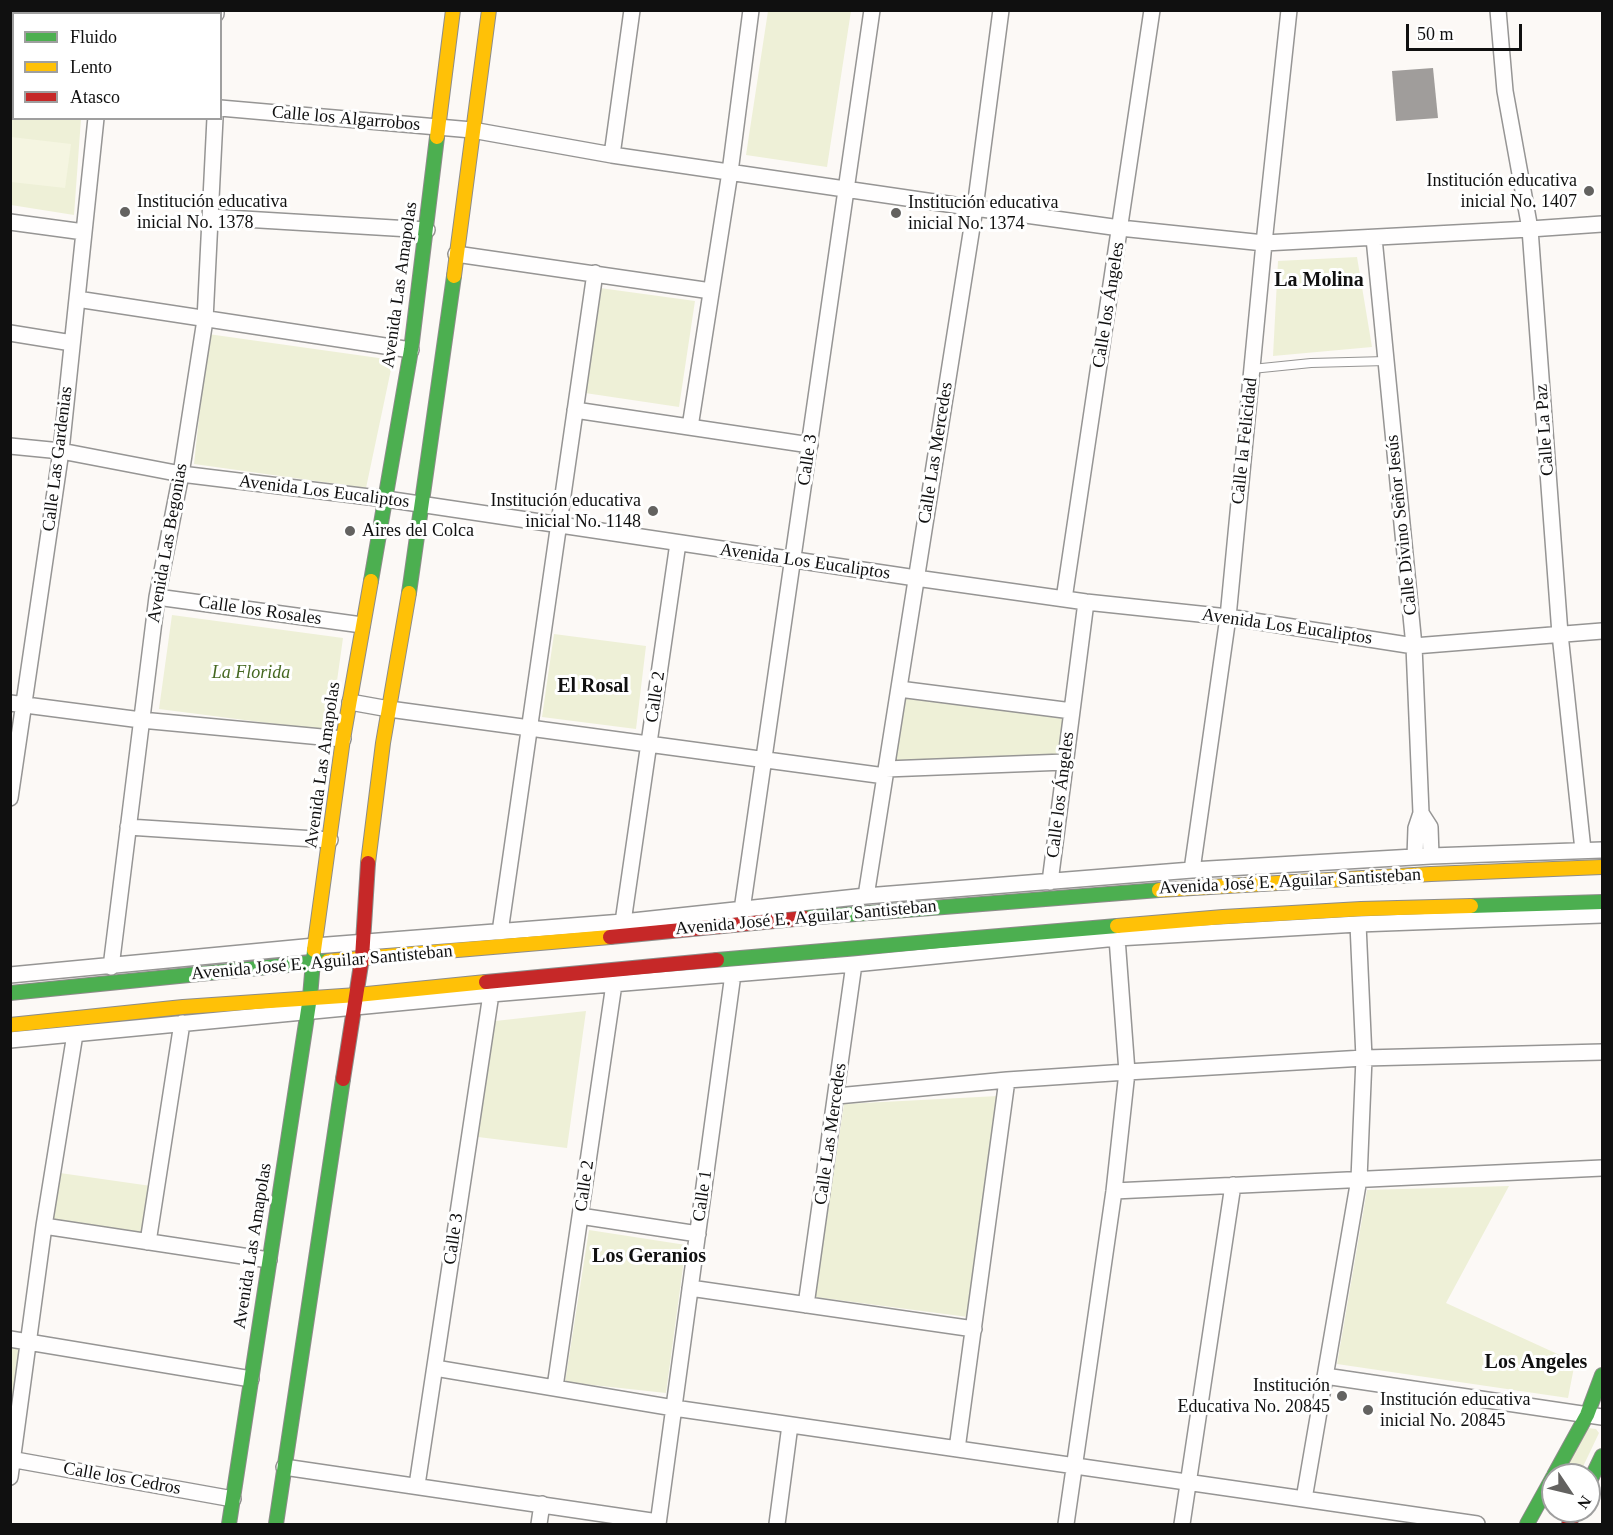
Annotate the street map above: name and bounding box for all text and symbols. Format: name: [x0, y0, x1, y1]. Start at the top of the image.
legend: [12, 12, 222, 120]
scale bar: [1409, 12, 1524, 50]
text: 50 m: [1417, 24, 1454, 44]
text: Fluido: [70, 27, 117, 47]
text: Lento: [70, 57, 112, 77]
text: Atasco: [70, 87, 120, 107]
street label: Calle los Algarrobos: [271, 102, 421, 136]
place label: Institución educativa inicial No. 1407: [1427, 170, 1577, 213]
marker: Institución educativa inicial No. 1407: [1582, 184, 1596, 198]
place label: Institución educativa inicial No. 1378: [137, 191, 287, 234]
place label: Institución educativa inicial No. 1374: [908, 192, 1058, 234]
street label: Avenida Las Amapolas: [378, 201, 422, 369]
marker: Institución educativa inicial No. 1378: [118, 205, 132, 219]
marker: Institución educativa inicial No. 1374: [889, 206, 903, 220]
street label: Calle los Ángeles: [1088, 241, 1130, 369]
district label: La Molina: [1274, 269, 1364, 293]
street label: Calle la Felicidad: [1228, 377, 1262, 505]
street label: Calle Las Mercedes: [914, 381, 958, 525]
street label: Calle La Paz: [1531, 383, 1559, 477]
street label: Calle Las Gardenias: [38, 385, 78, 533]
street label: Calle 3: [794, 433, 822, 487]
street label: Calle Divino Señor Jesús: [1382, 434, 1422, 616]
street label: Avenida Las Begonias: [143, 462, 193, 624]
street label: Avenida Los Eucaliptos: [238, 471, 410, 513]
place label: Institución educativa inicial No. 1148: [491, 490, 641, 532]
marker: Institución educativa inicial No. 1148: [646, 504, 660, 518]
place label: Aires del Colca: [362, 520, 474, 542]
marker: Aires del Colca: [343, 524, 357, 538]
street label: Avenida Los Eucaliptos: [719, 539, 891, 585]
street label: Calle los Rosales: [197, 592, 323, 630]
street label: Avenida Los Eucaliptos: [1201, 604, 1373, 650]
park label: La Florida: [212, 662, 290, 684]
street label: Calle 2: [642, 670, 670, 724]
district label: El Rosal: [557, 675, 629, 699]
street label: Avenida Las Amapolas: [301, 681, 345, 849]
street label: Calle los Ángeles: [1043, 731, 1079, 859]
street label: Avenida José E. Aguilar Santisteban: [1159, 864, 1421, 900]
street label: Avenida José E. Aguilar Santisteban: [675, 896, 937, 940]
street label: Avenida José E. Aguilar Santisteban: [191, 941, 453, 985]
street label: Calle Las Mercedes: [810, 1062, 852, 1206]
street label: Calle 2: [571, 1159, 599, 1213]
street label: Avenida Las Amapolas: [229, 1162, 277, 1330]
street label: Calle 1: [689, 1169, 717, 1223]
street label: Calle 3: [440, 1212, 468, 1266]
district label: Los Geranios: [592, 1245, 706, 1269]
district label: Los Angeles: [1485, 1351, 1587, 1375]
place label: Institución Educativa No. 20845: [1178, 1375, 1330, 1418]
marker: Institución Educativa No. 20845: [1335, 1389, 1349, 1403]
place label: Institución educativa inicial No. 20845: [1380, 1389, 1530, 1432]
marker: Institución educativa inicial No. 20845: [1361, 1403, 1375, 1417]
street label: Calle los Cedros: [62, 1458, 182, 1500]
north arrow: [1541, 1463, 1601, 1523]
text: N: [1574, 1493, 1595, 1512]

